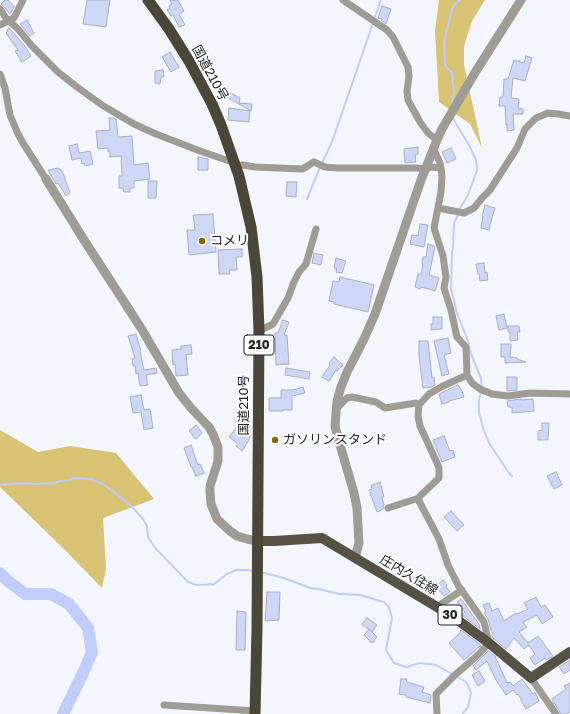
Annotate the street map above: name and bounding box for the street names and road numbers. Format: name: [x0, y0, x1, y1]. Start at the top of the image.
street label: 国道210号: [188, 43, 232, 103]
road number: 210: [244, 335, 274, 355]
street label: 国道210号: [236, 375, 252, 435]
street label: 庄内久住線: [377, 552, 441, 598]
road number: 30: [438, 605, 462, 625]

